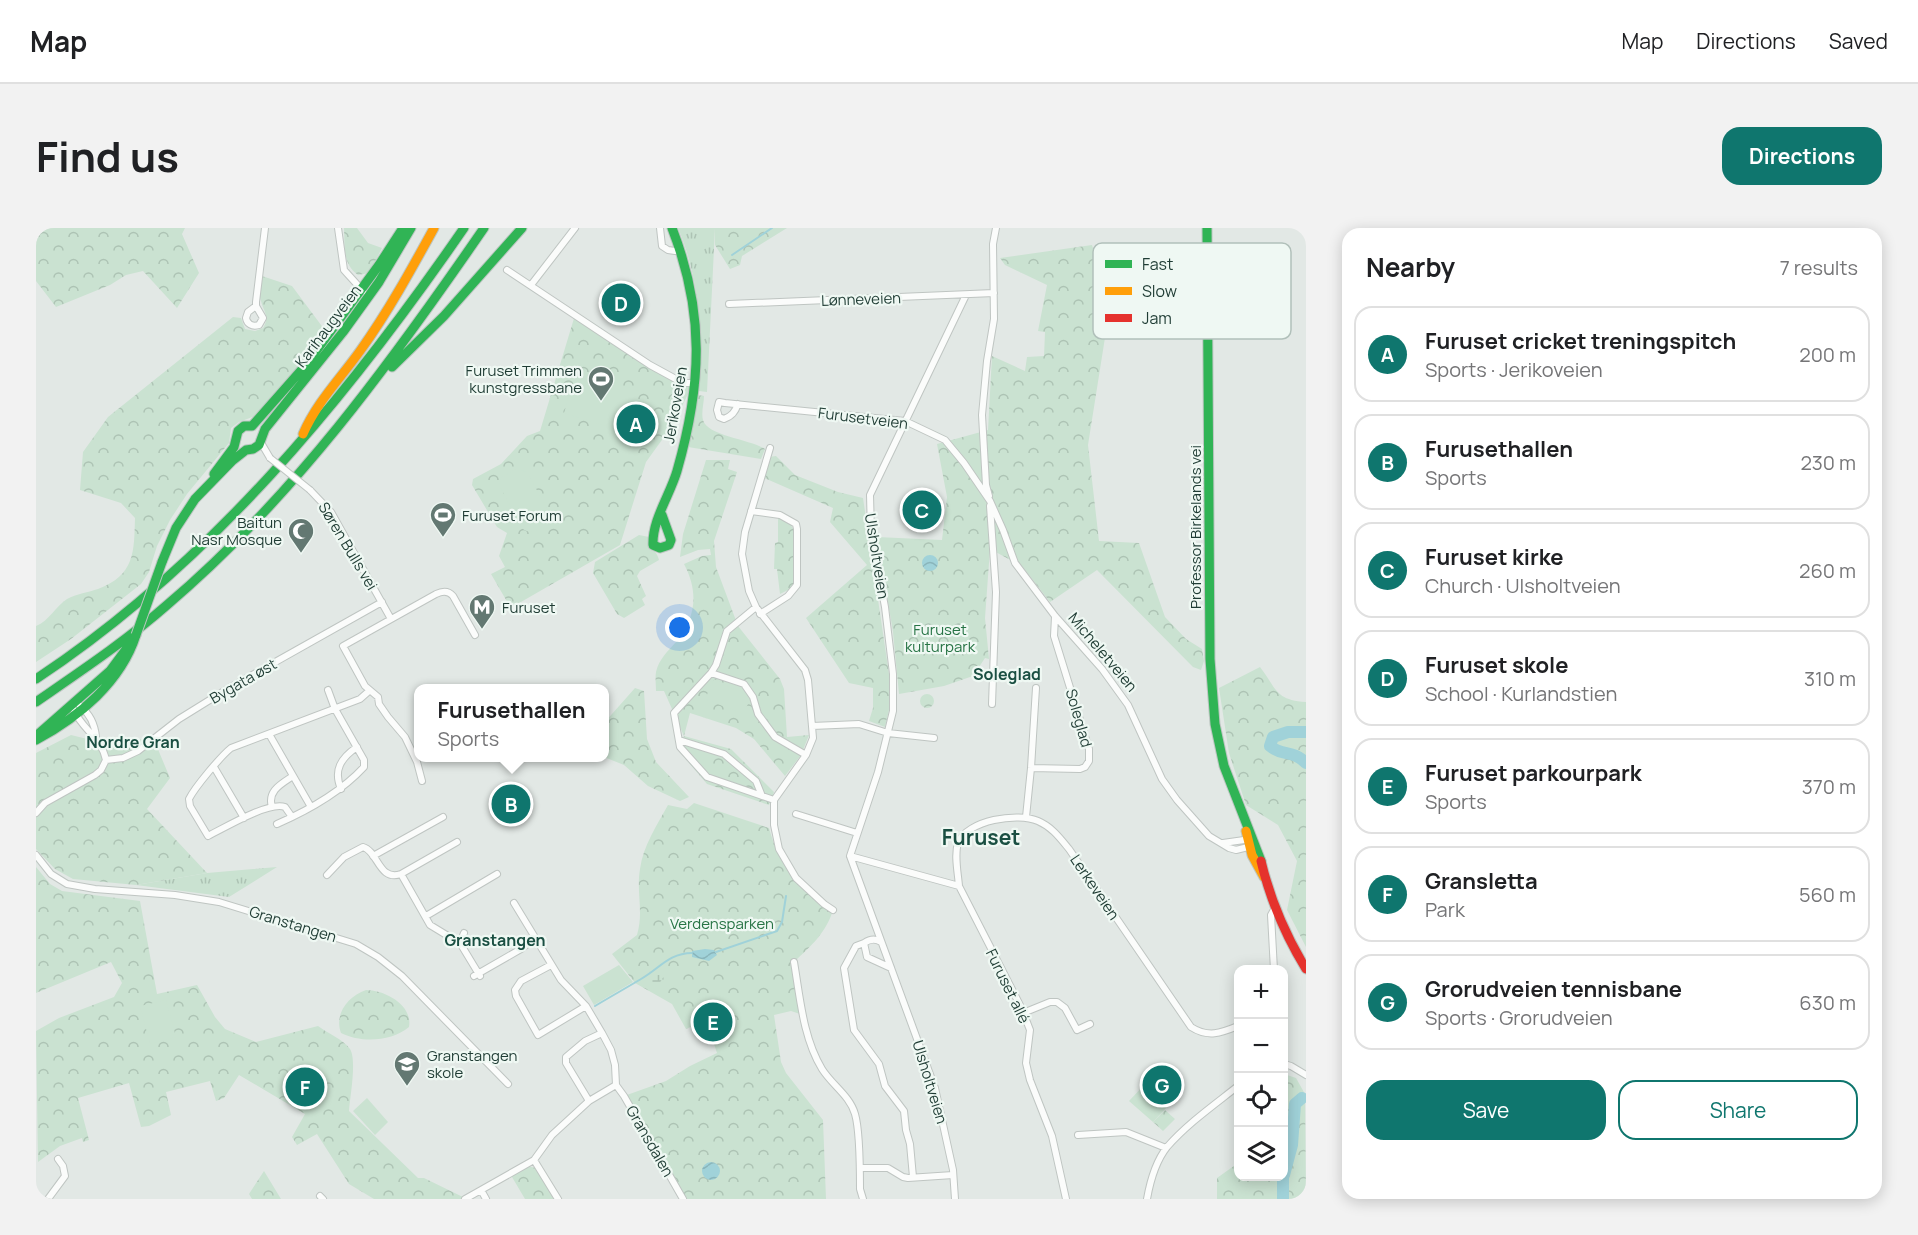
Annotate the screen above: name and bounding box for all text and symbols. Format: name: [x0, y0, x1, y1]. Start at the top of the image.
text: Map: [30, 22, 87, 60]
text: Map: [1622, 27, 1663, 55]
text: Directions: [1696, 27, 1796, 55]
text: Saved: [1829, 27, 1888, 55]
text: Find us: [36, 127, 179, 185]
button: Directions: [1722, 127, 1882, 185]
legend: [1093, 243, 1291, 339]
text: Nearby: [1366, 249, 1455, 285]
text: Fast: [1142, 253, 1173, 275]
text: 7 results: [1780, 254, 1858, 281]
street label: Karihaugveien: [290, 280, 366, 372]
pin: D: [602, 280, 640, 326]
text: Slow: [1142, 280, 1177, 302]
street label: Lønneveien: [821, 287, 901, 311]
text: Jam: [1142, 307, 1172, 329]
text: Furuset cricket treningspitch: [1425, 326, 1736, 356]
text: A: [1381, 341, 1394, 368]
text: 200 m: [1799, 341, 1856, 368]
text: Sports · Jerikoveien: [1425, 356, 1603, 383]
place label: Furuset Trimmen kunstgressbane: [466, 360, 582, 398]
sports icon: Furuset Trimmen kunstgressbane: [586, 364, 616, 402]
street label: Jerikoveien: [658, 365, 692, 445]
pin: A: [616, 402, 656, 446]
street label: Furusetveien: [817, 402, 909, 434]
text: Furusethallen: [1425, 434, 1573, 464]
street label: Professor Birkelands vei: [1185, 445, 1206, 609]
text: B: [1381, 449, 1394, 476]
text: 230 m: [1800, 449, 1856, 476]
text: Sports: [1425, 464, 1487, 491]
pin: C: [902, 488, 942, 532]
street label: Søren Bulls vei: [313, 498, 383, 594]
sports icon: Furuset Forum: [428, 500, 458, 538]
place label: Furuset Forum: [462, 505, 562, 526]
place label: Baitun Nasr Mosque: [191, 512, 282, 550]
street label: Ulsholtveien: [860, 512, 894, 600]
mosque icon: Baitun Nasr Mosque: [286, 516, 316, 554]
text: Furuset kirke: [1425, 542, 1564, 572]
text: C: [1380, 557, 1395, 584]
text: 260 m: [1799, 557, 1856, 584]
text: Church · Ulsholtveien: [1425, 572, 1621, 599]
metro station icon: Furuset: [467, 592, 497, 630]
place label: Furuset: [502, 597, 555, 618]
street label: Micheletveien: [1064, 608, 1142, 696]
your location: [665, 613, 694, 642]
park label: Furuset kulturpark: [905, 619, 976, 657]
text: Furuset skole: [1425, 650, 1568, 680]
street label: Bygata øst: [206, 653, 280, 709]
district label: Soleglad: [973, 663, 1041, 685]
text: D: [1380, 665, 1395, 692]
text: 310 m: [1804, 665, 1856, 692]
text: School · Kurlandstien: [1425, 680, 1617, 707]
popup: [414, 684, 609, 762]
street label: Soleglad: [1061, 686, 1097, 750]
text: Furusethallen: [438, 695, 585, 725]
text: Sports: [438, 725, 499, 752]
district label: Nordre Gran: [86, 731, 180, 753]
text: Furuset parkourpark: [1425, 758, 1642, 788]
text: E: [1382, 773, 1393, 800]
text: 370 m: [1802, 773, 1856, 800]
pin: B: [492, 782, 530, 826]
text: Sports: [1425, 788, 1487, 815]
district label: Furuset: [942, 823, 1020, 851]
street label: Lerkeveien: [1065, 850, 1125, 924]
text: Gransletta: [1425, 866, 1538, 896]
text: F: [1382, 881, 1393, 908]
text: 560 m: [1799, 881, 1856, 908]
text: Park: [1425, 896, 1465, 923]
street label: Granstangen: [247, 901, 339, 947]
park label: Verdensparken: [670, 913, 774, 934]
district label: Granstangen: [444, 929, 546, 951]
street label: Furuset allé: [981, 945, 1035, 1027]
map controls: [1234, 965, 1288, 1181]
button: +: [1234, 965, 1288, 1019]
text: Grorudveien tennisbane: [1425, 974, 1682, 1004]
text: G: [1380, 989, 1395, 1016]
text: 630 m: [1799, 989, 1856, 1016]
pin: E: [694, 1000, 732, 1044]
text: Sports · Grorudveien: [1425, 1004, 1613, 1031]
button: −: [1234, 1019, 1288, 1073]
street label: Ulsholtveien: [907, 1038, 953, 1126]
place label: Granstangen skole: [427, 1045, 517, 1083]
school or university icon: Granstangen skole: [392, 1049, 422, 1087]
pin: G: [1142, 1062, 1182, 1108]
pin: F: [286, 1064, 324, 1110]
button: locate: [1234, 1073, 1288, 1127]
button: Save: [1366, 1080, 1606, 1140]
button: Share: [1618, 1080, 1858, 1140]
street label: Gransdalen: [621, 1102, 679, 1181]
button: layers: [1234, 1127, 1288, 1181]

